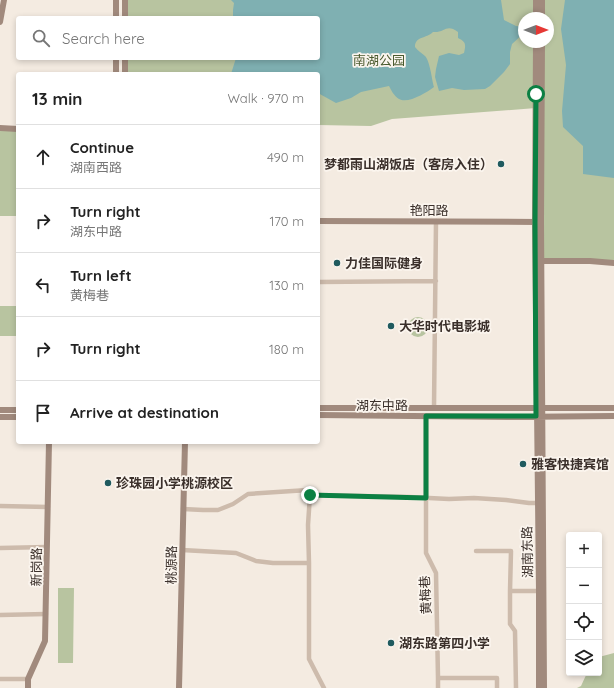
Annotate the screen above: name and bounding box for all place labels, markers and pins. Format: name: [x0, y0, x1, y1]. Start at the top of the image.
place label: 梦都雨山湖饭店（客房入住）: [324, 156, 493, 172]
marker: 梦都雨山湖饭店（客房入住）: [496, 159, 506, 169]
place label: 力佳国际健身: [345, 255, 423, 271]
marker: 力佳国际健身: [332, 258, 342, 268]
place label: 大华时代电影城: [399, 318, 490, 334]
marker: 大华时代电影城: [386, 321, 396, 331]
place label: 雅客快捷宾馆: [531, 456, 609, 472]
marker: 雅客快捷宾馆: [518, 459, 528, 469]
place label: 珍珠园小学桃源校区: [116, 475, 233, 491]
marker: 珍珠园小学桃源校区: [103, 478, 113, 488]
place label: 湖东路第四小学: [399, 635, 490, 651]
marker: 湖东路第四小学: [386, 638, 396, 648]

